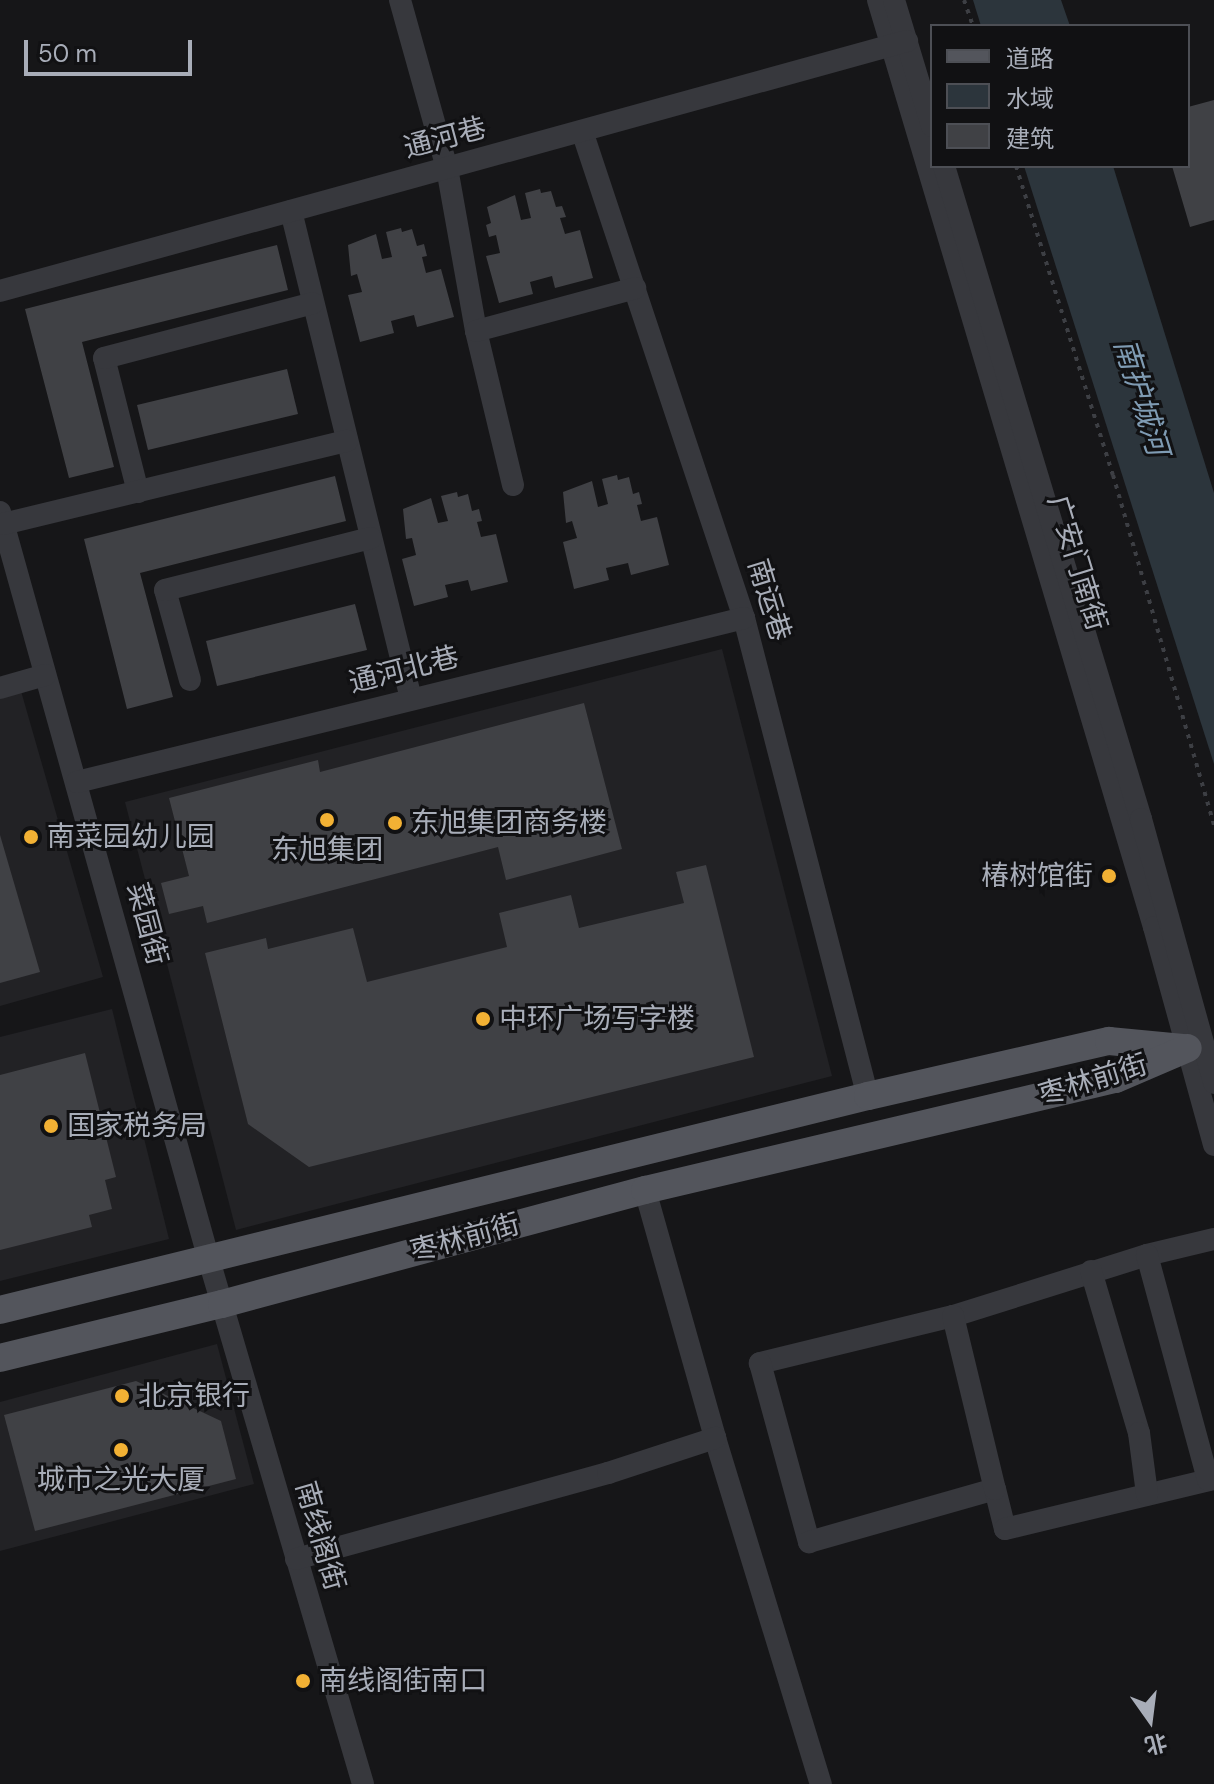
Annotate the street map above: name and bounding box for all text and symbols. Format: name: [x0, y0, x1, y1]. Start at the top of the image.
scale bar: [28, 24, 196, 74]
legend: [930, 24, 1190, 168]
text: 50 m: [38, 38, 97, 69]
text: 道路: [1006, 43, 1054, 74]
text: 水域: [1006, 83, 1054, 114]
street label: 通河巷: [400, 111, 490, 165]
text: 建筑: [1006, 123, 1054, 154]
water label: 南护城河: [1106, 334, 1176, 460]
street label: 广安门南街: [1040, 491, 1114, 635]
street label: 南运巷: [741, 555, 797, 645]
street label: 通河北巷: [346, 640, 462, 700]
place label: 东旭集团商务楼: [411, 806, 607, 840]
marker: 东旭集团: [318, 811, 336, 829]
marker: 东旭集团商务楼: [386, 814, 404, 832]
place label: 南菜园幼儿园: [47, 820, 215, 854]
marker: 南菜园幼儿园: [22, 828, 40, 846]
place label: 东旭集团: [271, 833, 383, 867]
place label: 椿树馆街: [981, 859, 1093, 893]
marker: 椿树馆街: [1100, 867, 1118, 885]
street label: 菜园街: [120, 879, 174, 969]
place label: 中环广场写字楼: [499, 1002, 695, 1036]
marker: 中环广场写字楼: [474, 1010, 492, 1028]
street label: 枣林前街: [1035, 1048, 1151, 1112]
place label: 国家税务局: [67, 1109, 207, 1143]
marker: 国家税务局: [42, 1117, 60, 1135]
street label: 枣林前街: [407, 1207, 523, 1269]
place label: 北京银行: [138, 1379, 250, 1413]
marker: 北京银行: [113, 1387, 131, 1405]
marker: 城市之光大厦: [112, 1441, 130, 1459]
place label: 城市之光大厦: [37, 1463, 205, 1497]
street label: 南线阁街: [288, 1478, 352, 1594]
place label: 南线阁街南口: [319, 1664, 487, 1698]
marker: 南线阁街南口: [294, 1672, 312, 1690]
north arrow: [1110, 1680, 1190, 1760]
text: 北: [1142, 1727, 1170, 1761]

